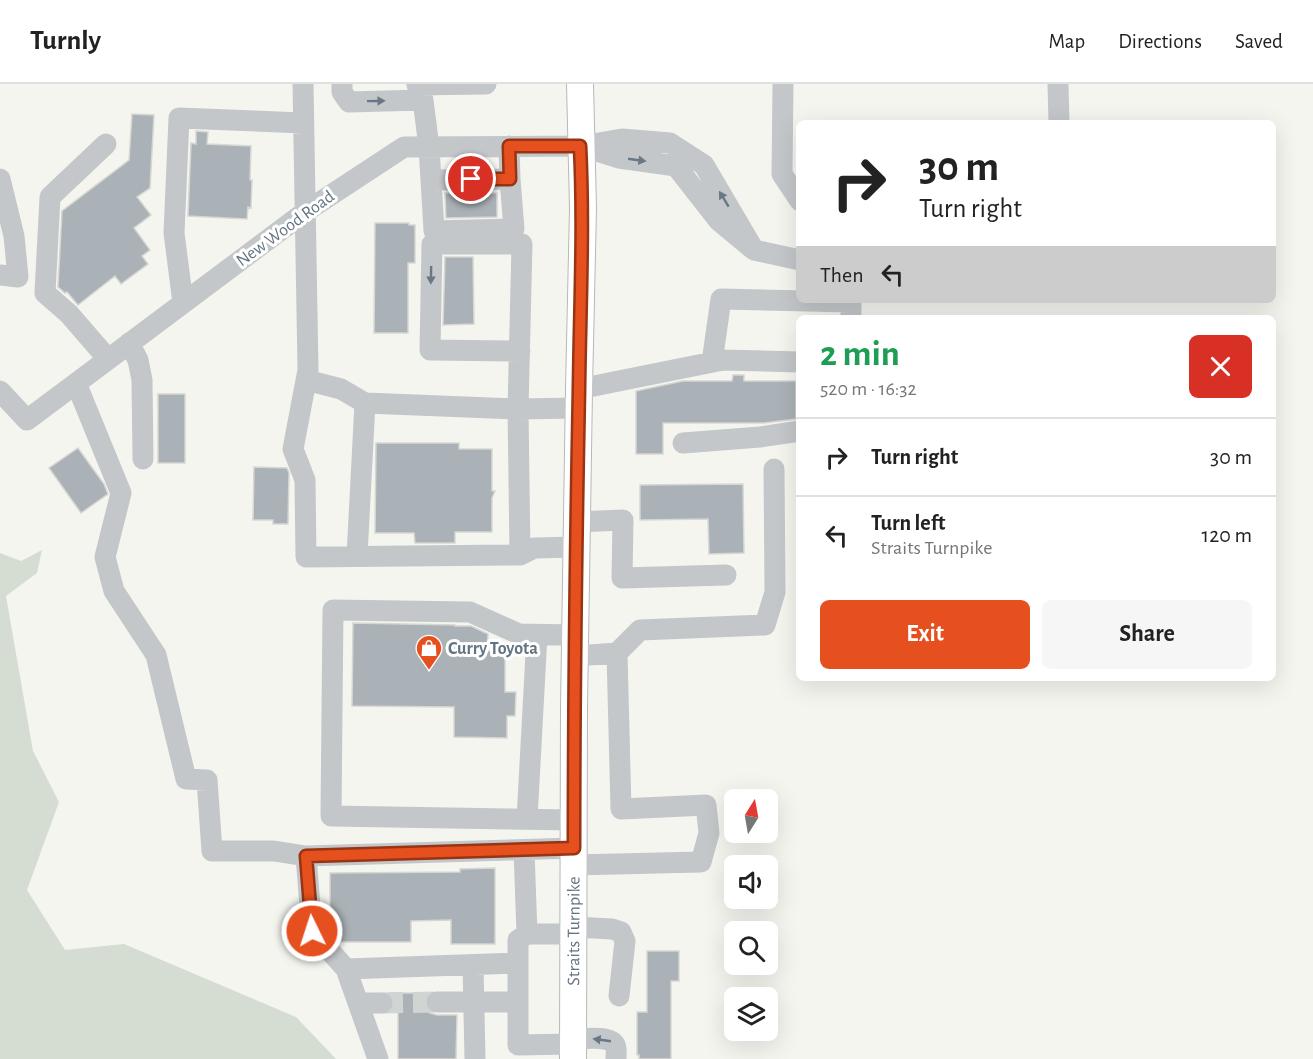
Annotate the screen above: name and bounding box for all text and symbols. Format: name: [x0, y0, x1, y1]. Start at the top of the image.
text: Turnly: [30, 27, 101, 55]
text: Map: [1049, 31, 1085, 52]
text: Directions: [1118, 31, 1202, 52]
text: Saved: [1235, 31, 1283, 52]
one-way arrow: [366, 97, 385, 106]
icon: right: [820, 144, 898, 222]
text: 30 m: [919, 146, 999, 188]
pin: [445, 153, 496, 204]
one-way arrow: [628, 156, 647, 165]
icon: arrive: [454, 162, 487, 195]
street label: New Wood Road: [233, 187, 338, 270]
one-way arrow: [718, 191, 729, 207]
text: Turn right: [919, 195, 1022, 222]
icon: left: [876, 258, 909, 291]
text: Then: [820, 264, 864, 286]
one-way arrow: [427, 265, 436, 284]
button: close: [1189, 335, 1252, 398]
text: 2 min: [820, 336, 900, 372]
text: 520 m · 16:32: [820, 379, 917, 399]
icon: right: [820, 441, 853, 474]
text: Turn right: [871, 446, 958, 468]
text: 30 m: [1210, 446, 1252, 468]
text: Turn left: [871, 512, 945, 534]
icon: left: [820, 519, 853, 552]
text: 120 m: [1202, 524, 1252, 546]
text: Straits Turnpike: [871, 538, 992, 558]
button: Exit: [820, 600, 1030, 669]
button: Share: [1042, 600, 1252, 669]
shop icon: Curry Toyota: [414, 633, 444, 671]
place label: Curry Toyota: [448, 640, 538, 658]
north arrow: [724, 789, 778, 843]
map controls: [724, 789, 778, 1041]
button: sound: [724, 855, 778, 909]
street label: Straits Turnpike: [565, 876, 584, 986]
position arrow: [280, 899, 344, 963]
button: search: [724, 921, 778, 975]
button: layers: [724, 987, 778, 1041]
one-way arrow: [593, 1035, 612, 1044]

